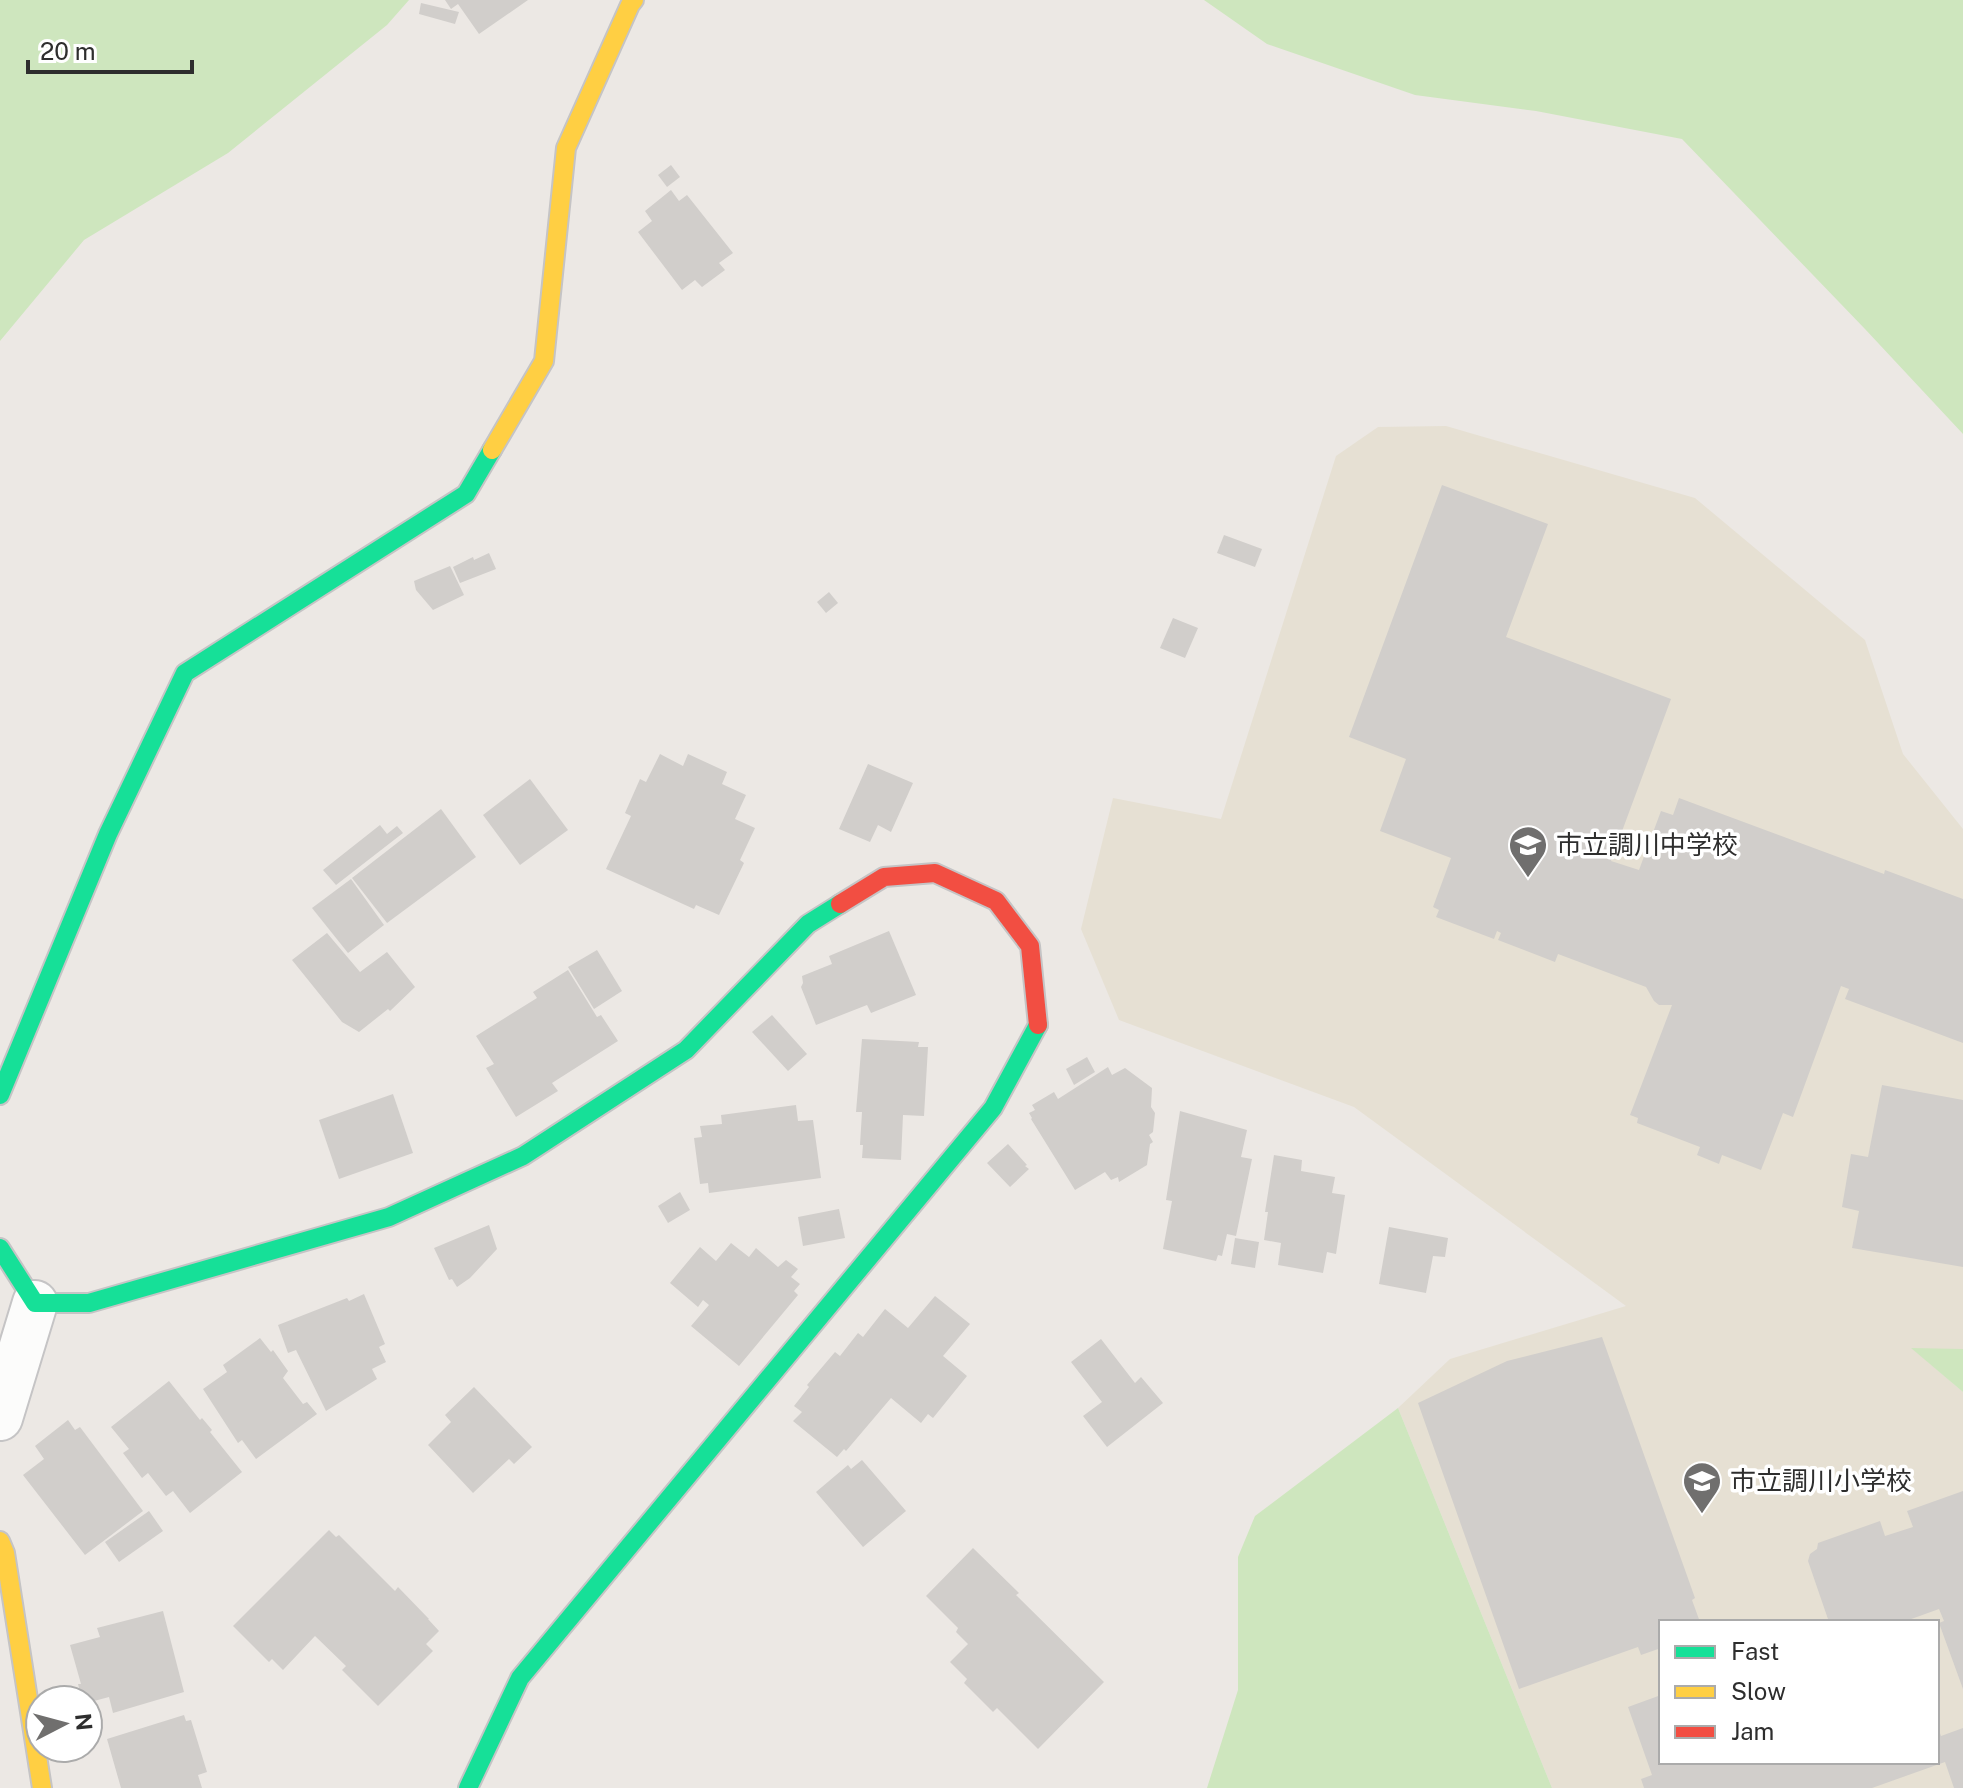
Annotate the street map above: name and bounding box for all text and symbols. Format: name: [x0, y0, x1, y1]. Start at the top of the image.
scale bar: [28, 24, 192, 74]
text: 20 m: [40, 37, 96, 65]
school or university icon: 市立調川中学校: [1507, 824, 1549, 879]
place label: 市立調川中学校: [1556, 829, 1738, 860]
school or university icon: 市立調川小学校: [1681, 1460, 1723, 1515]
place label: 市立調川小学校: [1730, 1465, 1912, 1496]
legend: [1659, 1620, 1939, 1764]
text: Fast: [1731, 1637, 1779, 1665]
text: Slow: [1731, 1677, 1786, 1705]
north arrow: [24, 1684, 104, 1764]
text: N: [70, 1712, 98, 1732]
text: Jam: [1731, 1717, 1774, 1745]

